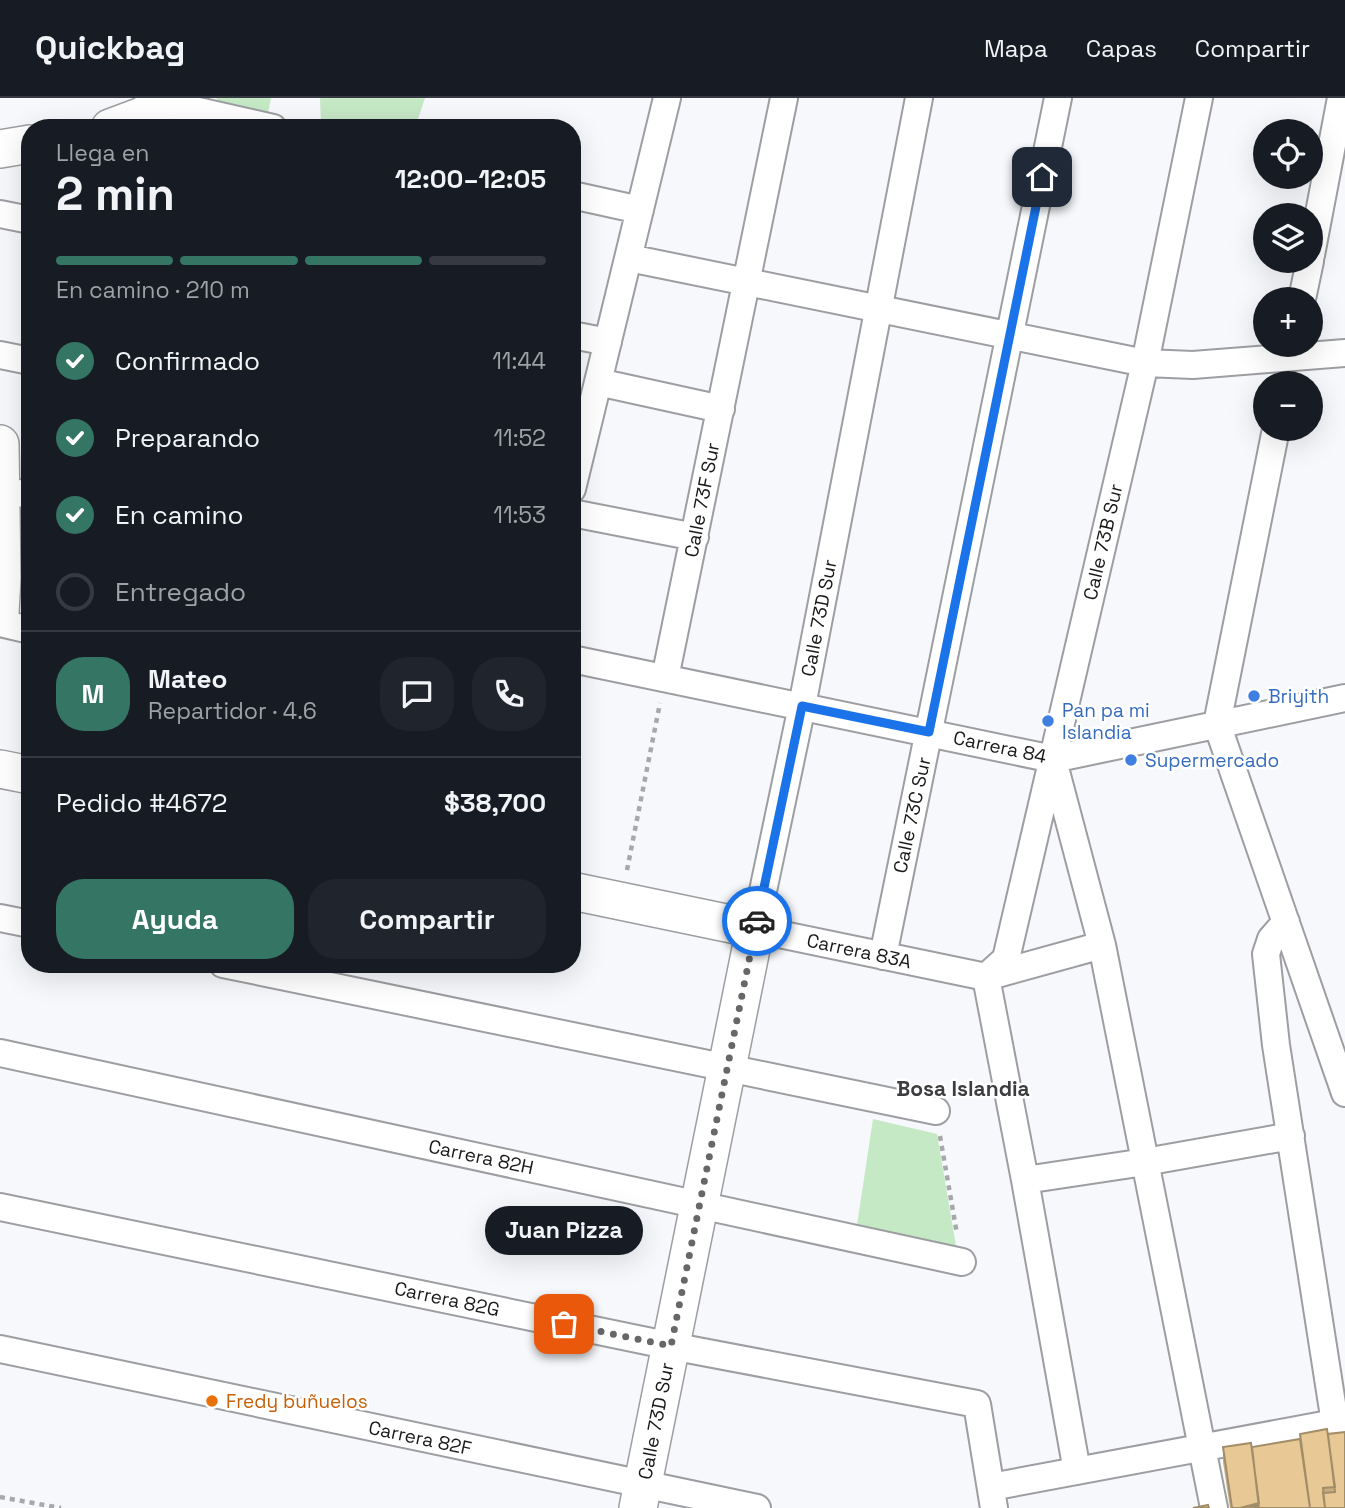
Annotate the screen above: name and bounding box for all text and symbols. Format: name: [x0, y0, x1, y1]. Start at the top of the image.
text: Quickbag: [35, 27, 185, 69]
text: Mapa: [984, 33, 1048, 64]
text: Capas: [1086, 33, 1157, 64]
text: Compartir: [1195, 33, 1310, 64]
map controls: [1253, 119, 1323, 441]
button: locate: [1253, 119, 1323, 189]
text: Llega en: [56, 138, 149, 168]
pin: [1012, 147, 1072, 207]
icon: home: [1023, 158, 1061, 196]
text: 12:00–12:05: [395, 162, 546, 196]
text: 2 min: [56, 165, 175, 223]
button: layers: [1253, 203, 1323, 273]
text: En camino · 210 m: [56, 275, 250, 305]
button: +: [1253, 287, 1323, 357]
icon: check: [56, 342, 94, 380]
text: Confirmado: [115, 344, 260, 378]
text: 11:44: [492, 346, 546, 376]
button: −: [1253, 371, 1323, 441]
icon: check: [56, 419, 94, 457]
text: Preparando: [115, 421, 260, 455]
text: 11:52: [493, 423, 546, 453]
street label: Calle 73F Sur: [679, 441, 725, 559]
street label: Calle 73B Sur: [1077, 481, 1129, 603]
icon: check: [56, 496, 94, 534]
text: En camino: [115, 498, 244, 532]
text: 11:53: [493, 500, 546, 530]
street label: Calle 73D Sur: [795, 557, 843, 679]
text: Entregado: [115, 575, 246, 609]
button: chat: [380, 657, 454, 731]
button: phone: [472, 657, 546, 731]
text: Mateo: [148, 662, 227, 696]
text: M: [82, 677, 104, 711]
place label: Briyith: [1268, 684, 1329, 709]
marker: Briyith: [1246, 688, 1262, 704]
text: Repartidor · 4.6: [148, 696, 317, 726]
place label: Pan pa mi Islandia: [1062, 698, 1150, 745]
marker: Pan pa mi Islandia: [1040, 713, 1056, 729]
street label: Carrera 84: [951, 725, 1049, 769]
place label: Supermercado: [1145, 748, 1279, 773]
marker: Supermercado: [1123, 752, 1139, 768]
street label: Calle 73C Sur: [887, 755, 937, 875]
text: Pedido #4672: [56, 786, 227, 820]
text: $38,700: [444, 786, 546, 820]
button: Ayuda: [56, 879, 294, 959]
button: Compartir: [308, 879, 546, 959]
courier: [722, 886, 792, 956]
icon: car: [738, 902, 776, 940]
street label: Carrera 83A: [804, 928, 914, 974]
district label: Bosa Islandia: [896, 1075, 1030, 1102]
street label: Carrera 82H: [426, 1134, 536, 1180]
callout: Juan Pizza: [485, 1205, 643, 1254]
text: Juan Pizza: [505, 1215, 623, 1245]
street label: Carrera 82G: [392, 1276, 502, 1322]
pin: [534, 1294, 594, 1354]
icon: bag: [545, 1305, 583, 1343]
street label: Calle 73D Sur: [632, 1360, 680, 1482]
place label: Fredy buñuelos: [226, 1389, 368, 1414]
marker: Fredy buñuelos: [204, 1393, 220, 1409]
street label: Carrera 82F: [366, 1415, 474, 1461]

